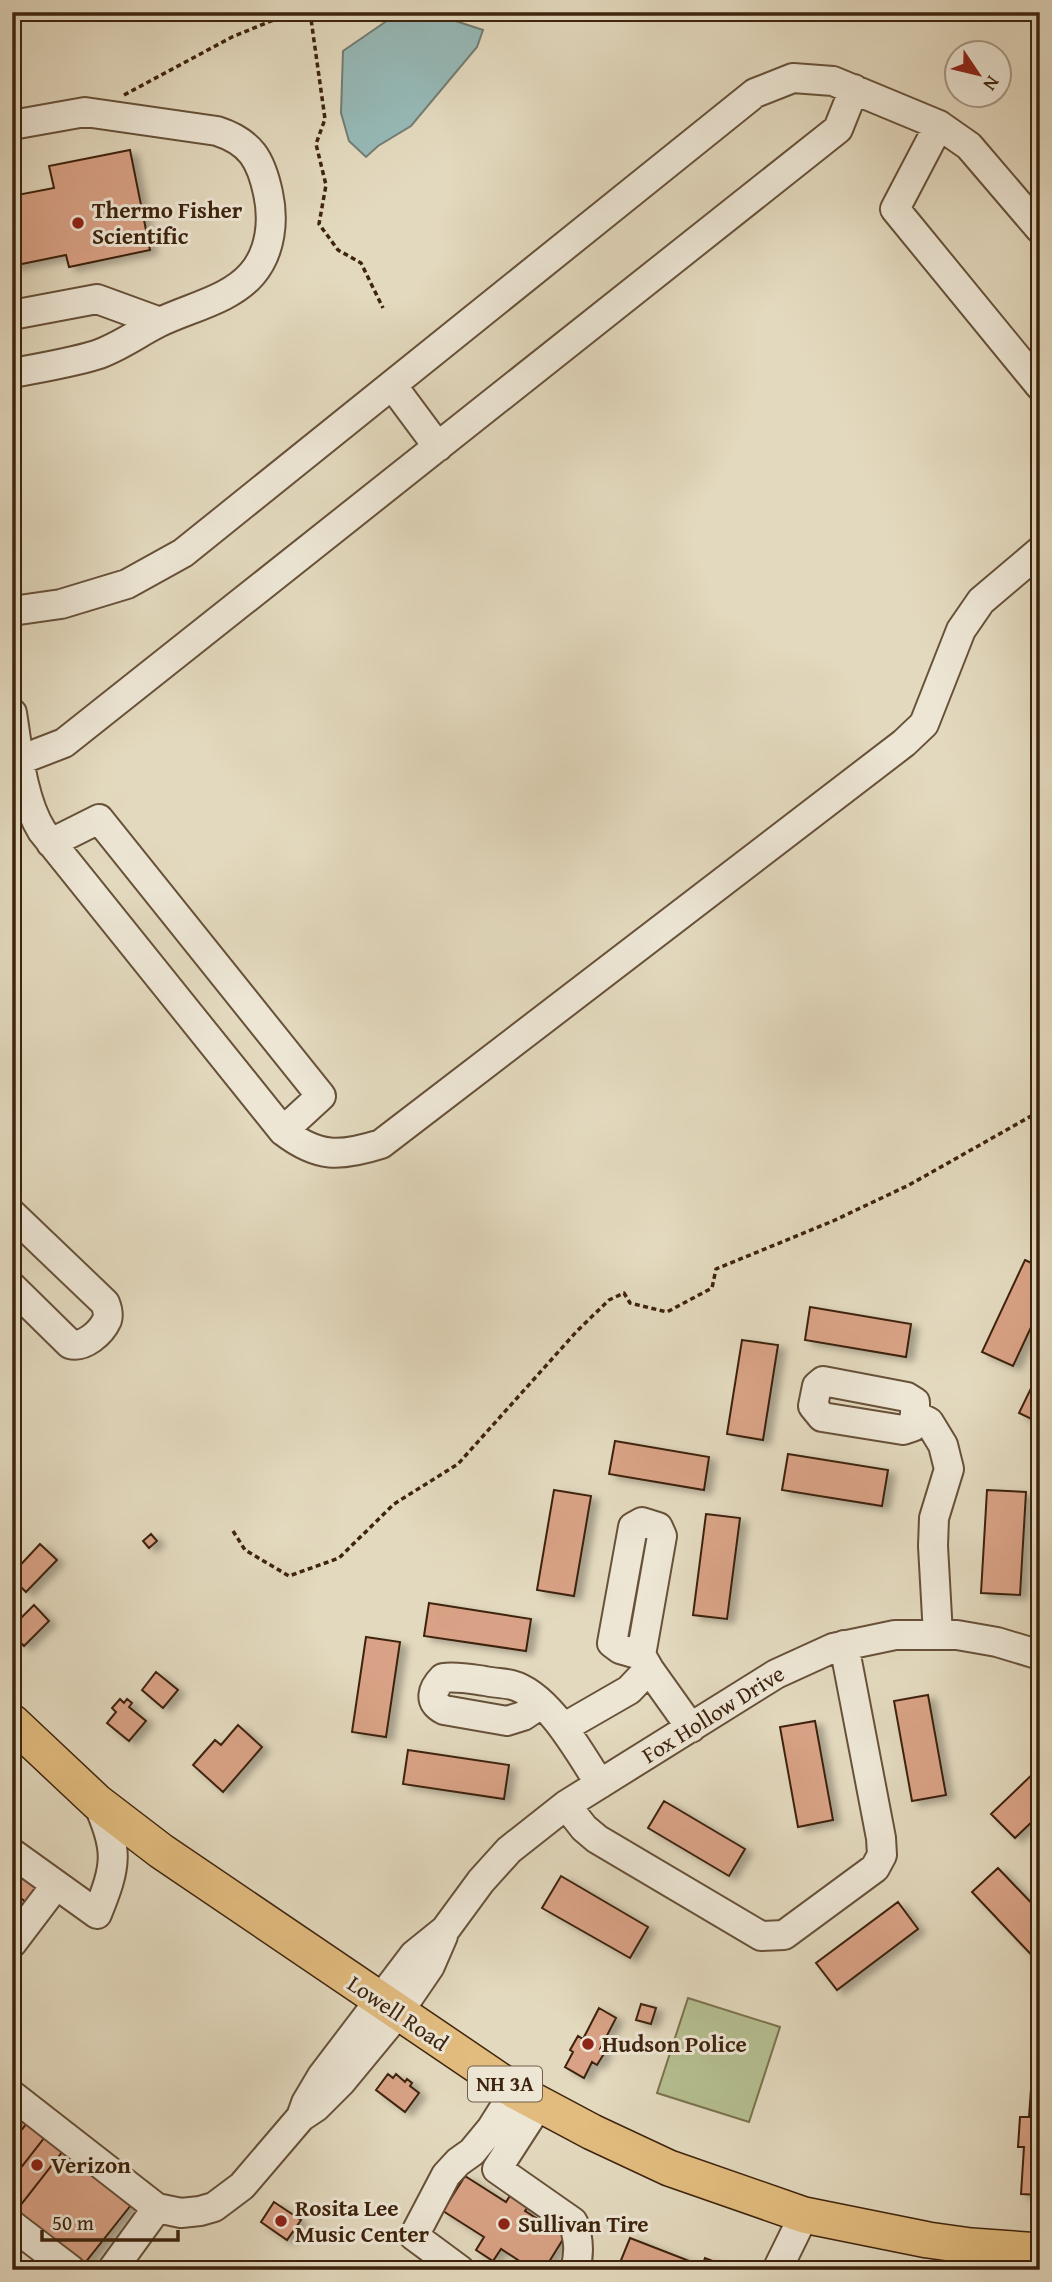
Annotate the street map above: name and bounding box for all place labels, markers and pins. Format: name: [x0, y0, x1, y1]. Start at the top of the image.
place label: Thermo Fisher Scientific: [92, 193, 243, 252]
marker: Thermo Fisher Scientific: [70, 215, 86, 231]
place label: Hudson Police: [602, 2027, 747, 2060]
marker: Hudson Police: [580, 2036, 596, 2052]
place label: Verizon: [51, 2148, 131, 2181]
marker: Verizon: [29, 2157, 45, 2173]
place label: Rosita Lee Music Center: [295, 2191, 430, 2250]
place label: Sullivan Tire: [518, 2207, 649, 2240]
marker: Rosita Lee Music Center: [273, 2213, 289, 2229]
marker: Sullivan Tire: [496, 2216, 512, 2232]

